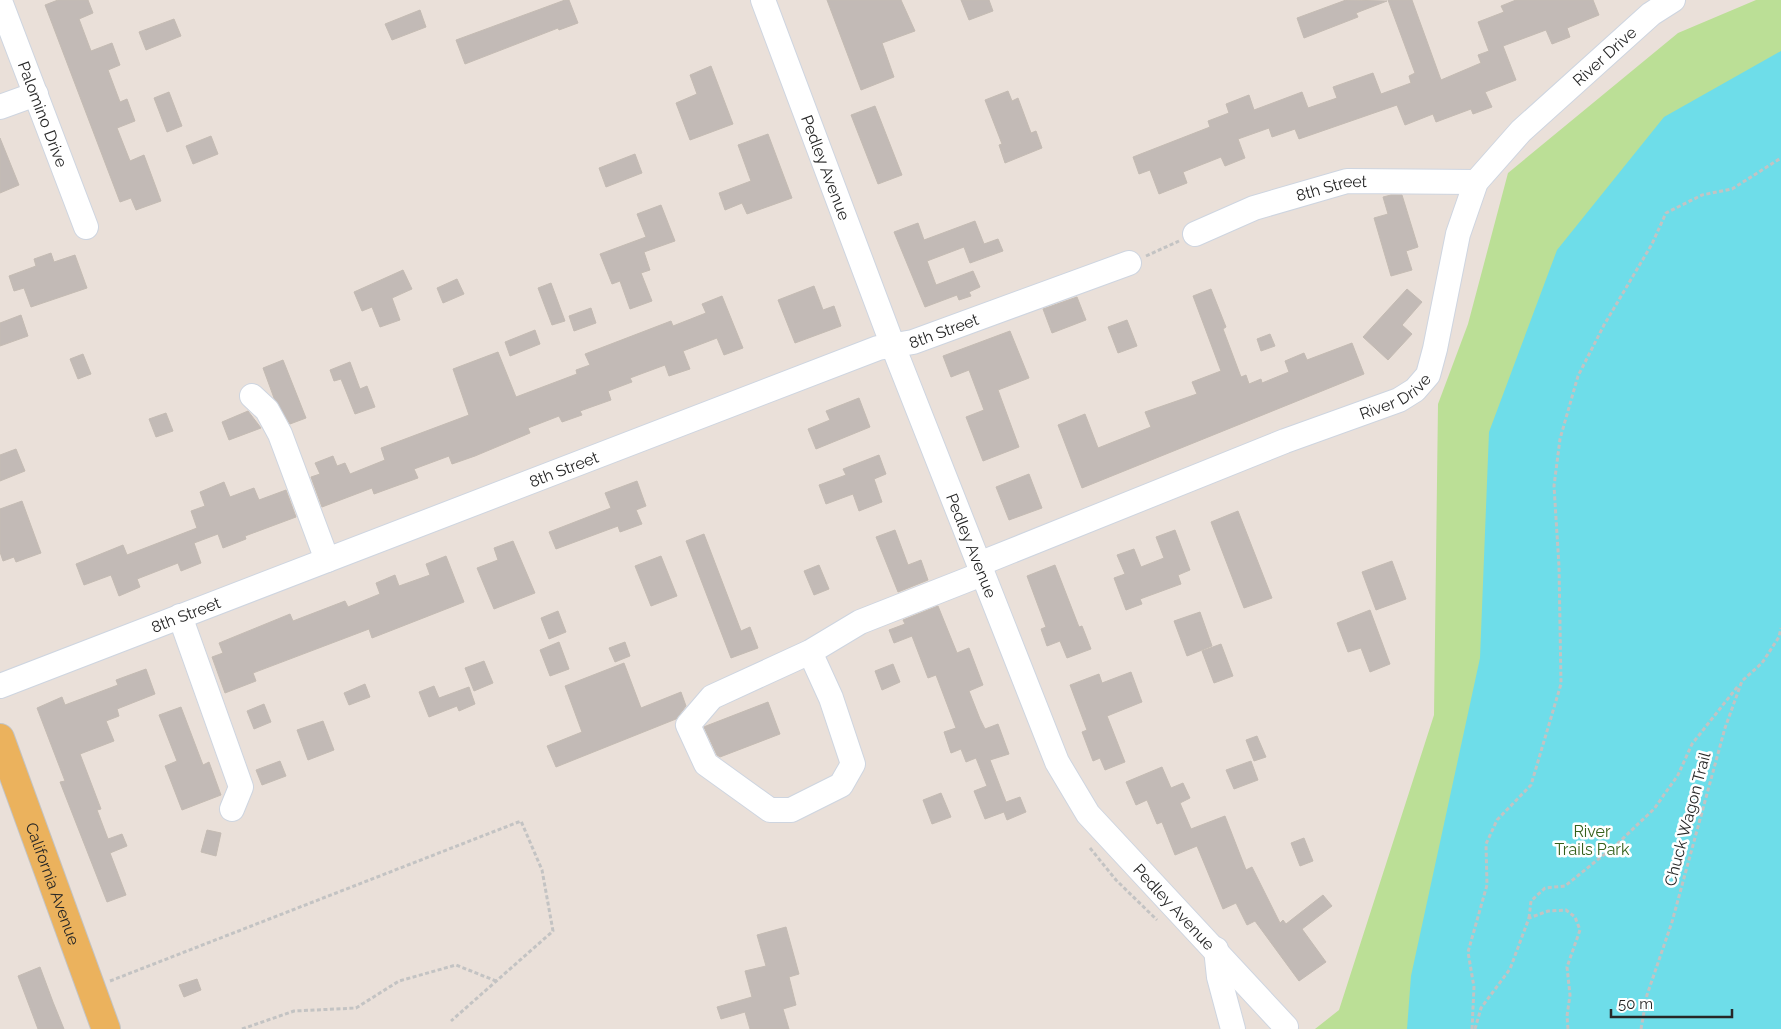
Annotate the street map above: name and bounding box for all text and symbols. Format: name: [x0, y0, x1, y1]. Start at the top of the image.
street label: River Drive: [1569, 23, 1640, 90]
street label: Palomino Drive: [14, 59, 71, 170]
street label: Pedley Avenue: [797, 113, 854, 223]
street label: 8th Street: [1294, 172, 1368, 205]
street label: 8th Street: [906, 310, 982, 353]
street label: River Drive: [1357, 370, 1435, 423]
street label: 8th Street: [527, 447, 602, 491]
street label: Pedley Avenue: [942, 491, 1000, 601]
street label: 8th Street: [149, 593, 224, 637]
street label: Chuck Wagon Trail: [1660, 749, 1715, 888]
street label: California Avenue: [22, 820, 84, 948]
park label: River Trails Park: [1555, 822, 1630, 859]
street label: Pedley Avenue: [1129, 860, 1219, 954]
scale bar: [1611, 986, 1732, 1018]
text: 50 m: [1618, 995, 1653, 1013]

